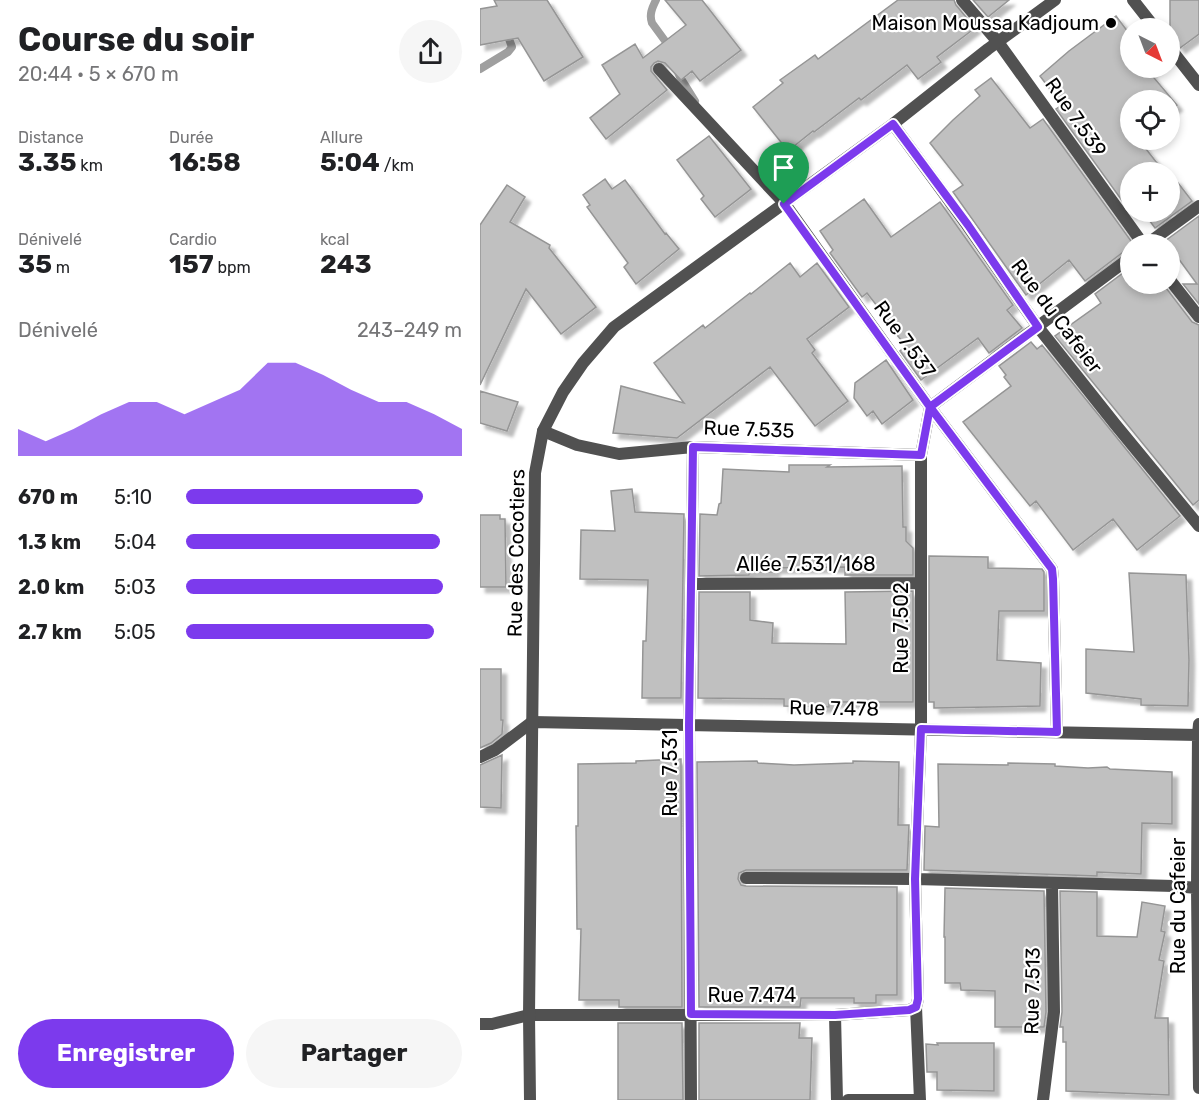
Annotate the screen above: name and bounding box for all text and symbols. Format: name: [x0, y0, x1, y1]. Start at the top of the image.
place label: Maison Moussa Kadjoum: [872, 11, 1099, 35]
marker: Maison Moussa Kadjoum: [1104, 16, 1118, 30]
north arrow: [1120, 18, 1180, 78]
map controls: [1120, 18, 1180, 294]
text: Course du soir: [18, 20, 254, 59]
button: share: [399, 20, 462, 83]
text: 20:44 · 5 × 670 m: [18, 62, 179, 86]
street label: Rue 7.539: [1040, 73, 1112, 161]
button: locate: [1120, 90, 1180, 150]
text: Distance: [18, 128, 84, 147]
text: Durée: [169, 128, 214, 147]
text: Allure: [320, 128, 363, 147]
pin: [758, 142, 809, 204]
text: 3.35: [18, 147, 76, 178]
text: 16:58: [169, 147, 241, 178]
text: 5:04: [320, 147, 380, 178]
icon: arrive: [767, 151, 800, 184]
text: km: [76, 156, 103, 175]
text: /km: [380, 156, 414, 175]
button: +: [1120, 162, 1180, 222]
text: Dénivelé: [18, 230, 82, 249]
text: Cardio: [169, 230, 217, 249]
text: kcal: [320, 230, 349, 249]
button: −: [1120, 234, 1180, 294]
text: 35: [18, 249, 52, 280]
text: 157: [169, 249, 214, 280]
text: 243: [320, 249, 372, 280]
street label: Rue du Cafeier: [1006, 254, 1108, 378]
text: m: [52, 258, 70, 277]
text: bpm: [214, 258, 251, 277]
street label: Rue 7.537: [869, 296, 941, 382]
text: Dénivelé: [18, 318, 98, 342]
text: 243–249 m: [357, 318, 462, 342]
street label: Rue 7.535: [703, 415, 795, 443]
street label: Rue des Cocotiers: [503, 469, 529, 637]
text: 670 m: [18, 485, 78, 509]
text: 5:10: [114, 485, 152, 509]
text: 1.3 km: [18, 530, 81, 554]
text: 5:04: [114, 530, 156, 554]
street label: Allée 7.531/168: [736, 552, 876, 576]
text: 2.0 km: [18, 575, 84, 599]
text: 5:03: [114, 575, 156, 599]
street label: Rue 7.502: [889, 582, 913, 674]
text: 2.7 km: [18, 620, 82, 644]
text: 5:05: [114, 620, 156, 644]
street label: Rue 7.478: [789, 695, 879, 721]
street label: Rue 7.531: [658, 729, 682, 817]
street label: Rue du Cafeier: [1166, 837, 1190, 974]
street label: Rue 7.513: [1019, 947, 1045, 1035]
street label: Rue 7.474: [708, 983, 797, 1007]
button: Enregistrer: [18, 1019, 234, 1088]
button: Partager: [246, 1019, 462, 1088]

